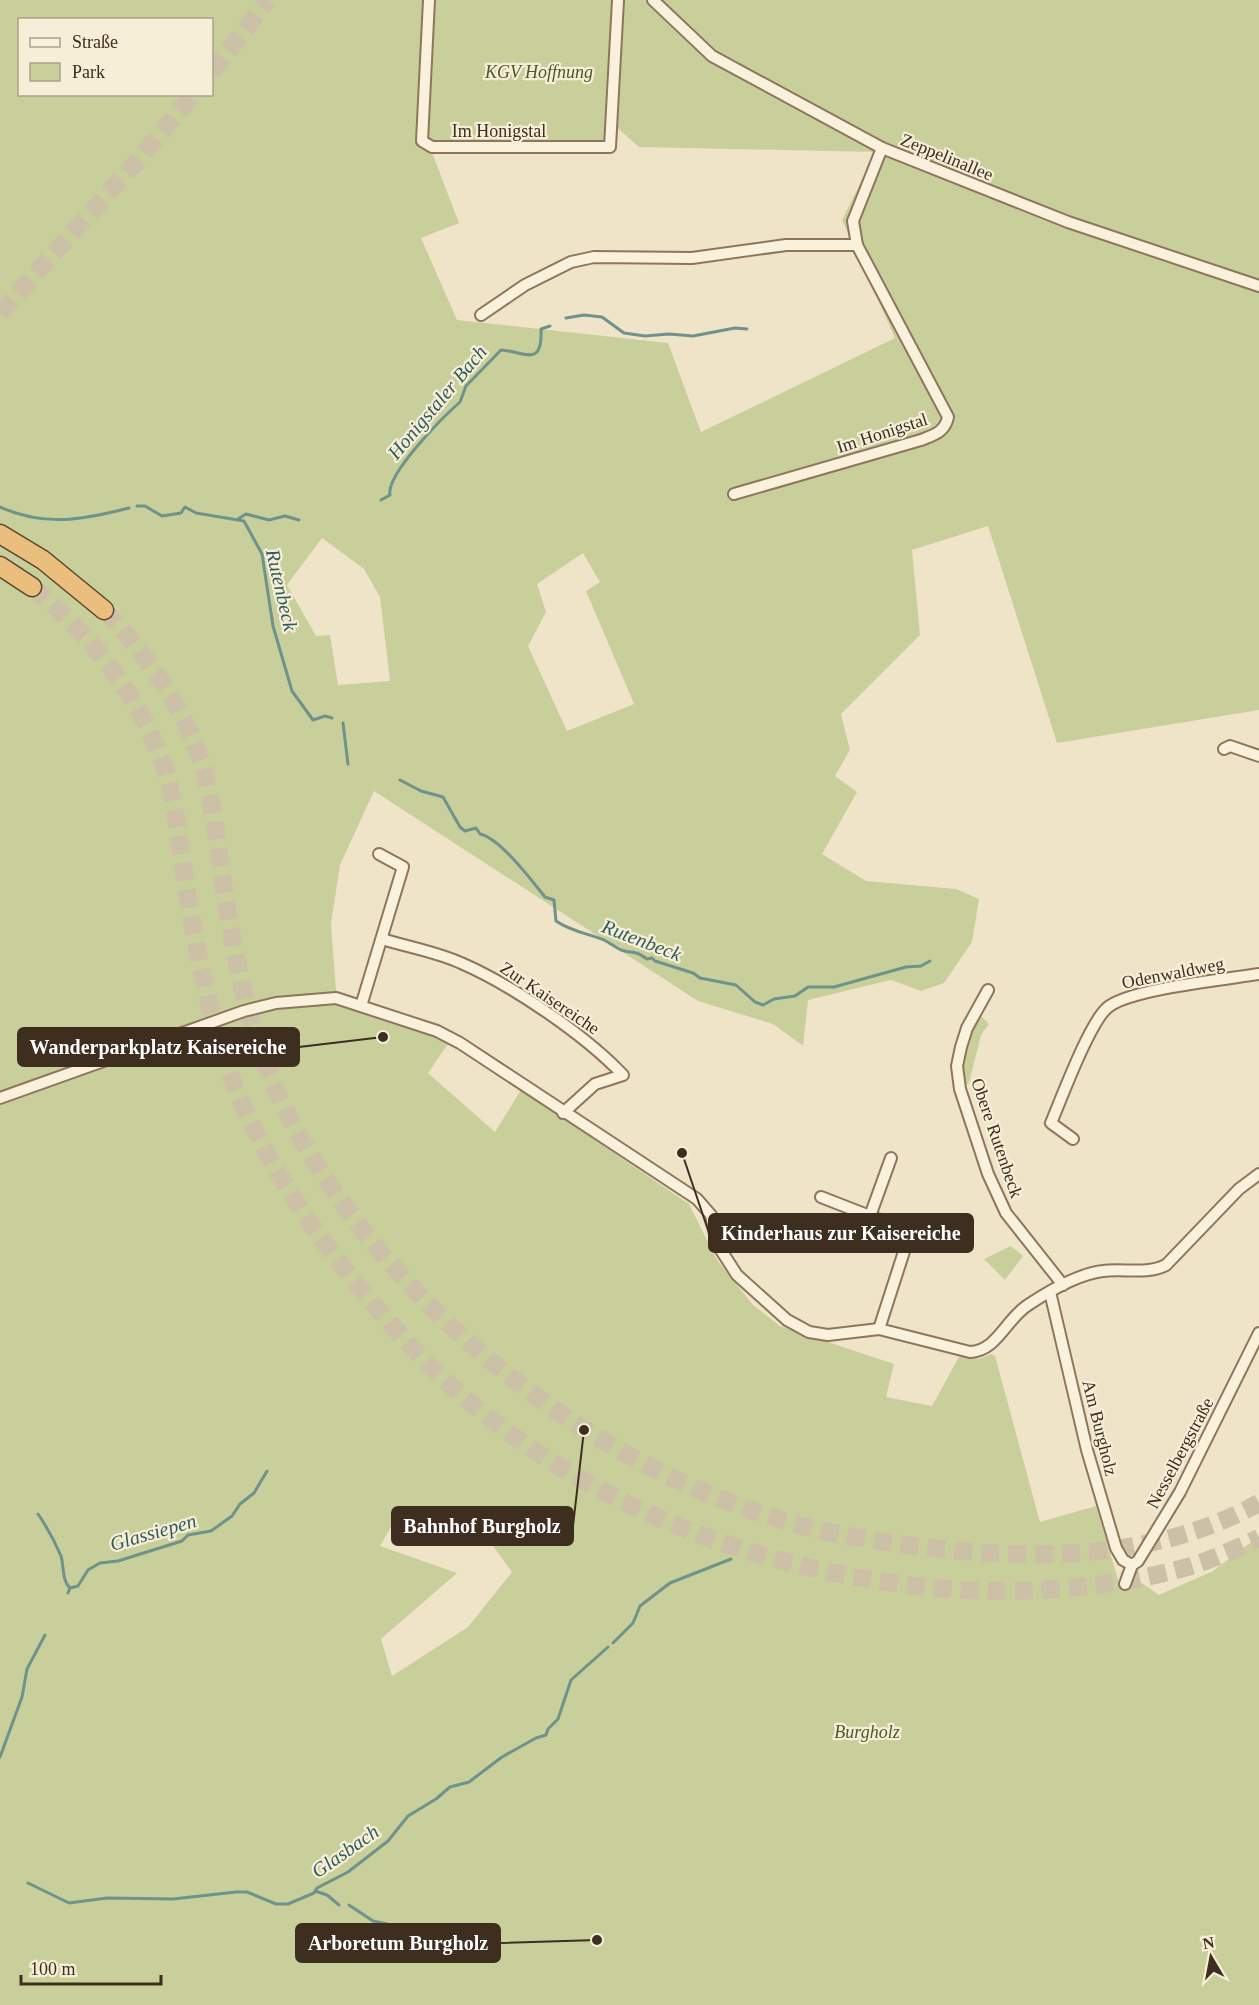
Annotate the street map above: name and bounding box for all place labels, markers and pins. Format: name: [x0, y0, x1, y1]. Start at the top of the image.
callout: Wanderparkplatz Kaisereiche: [18, 1028, 299, 1066]
callout: Kinderhaus zur Kaisereiche: [709, 1214, 973, 1252]
callout: Bahnhof Burgholz: [392, 1507, 573, 1545]
callout: Arboretum Burgholz: [296, 1924, 500, 1962]

